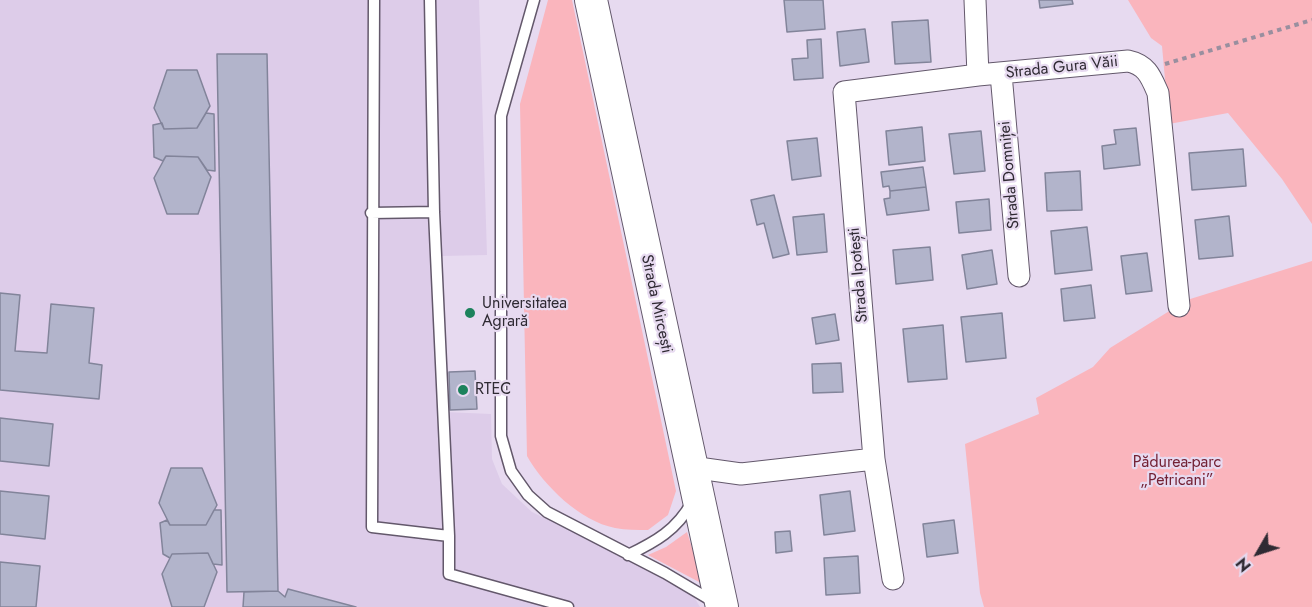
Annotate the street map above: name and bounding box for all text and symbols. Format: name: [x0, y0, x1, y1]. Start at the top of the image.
street label: Strada Gura Văii: [1005, 53, 1119, 83]
street label: Strada Domniței: [996, 120, 1024, 230]
street label: Strada Ipotești: [845, 226, 873, 324]
street label: Strada Mircești: [636, 253, 676, 355]
place label: Universitatea Agrară: [482, 294, 567, 332]
marker: Universitatea Agrară: [463, 306, 477, 320]
place label: RTEC: [475, 380, 511, 400]
marker: RTEC: [456, 383, 470, 397]
park label: Pădurea-parc „Petricani”: [1133, 453, 1221, 491]
north arrow: [1228, 523, 1288, 583]
text: N: [1231, 552, 1257, 577]

